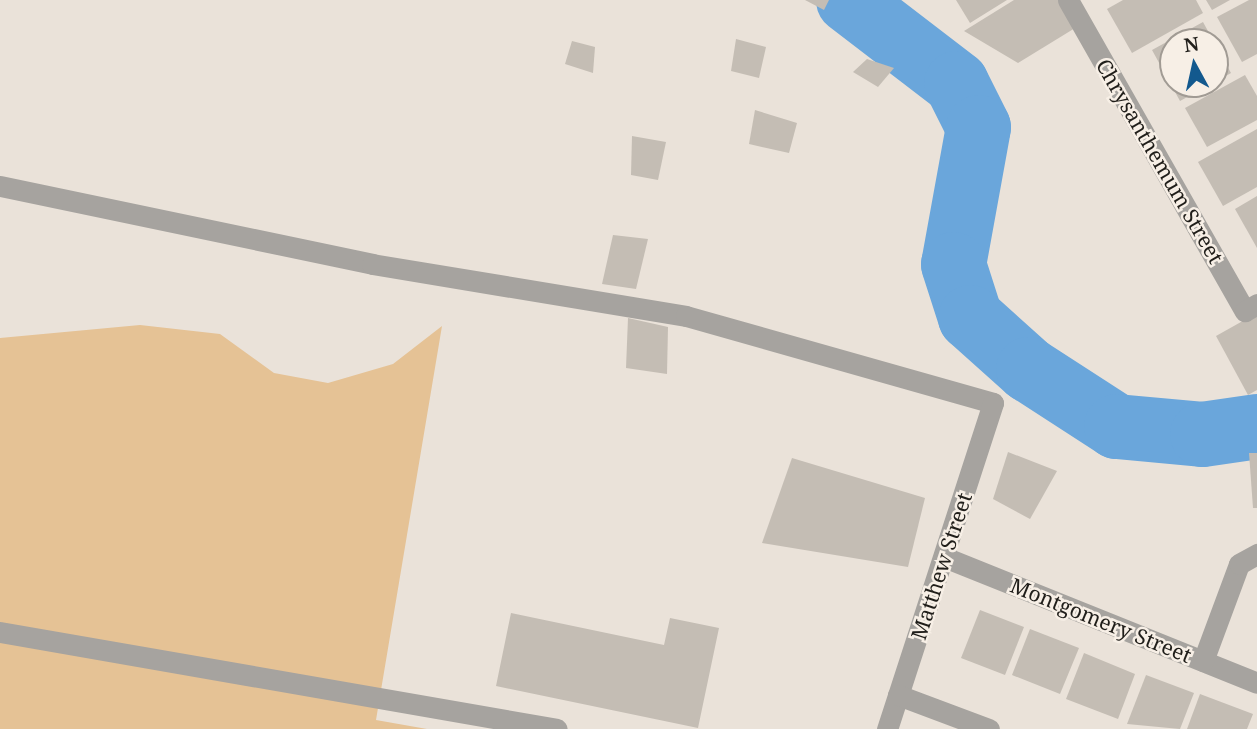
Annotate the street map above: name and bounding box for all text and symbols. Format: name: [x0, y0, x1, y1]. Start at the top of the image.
north arrow: [1159, 28, 1229, 98]
text: N: [1182, 30, 1201, 58]
street label: Chrysanthemum Street: [1091, 54, 1229, 268]
street label: Matthew Street: [905, 489, 977, 643]
street label: Montgomery Street: [1007, 572, 1195, 668]

